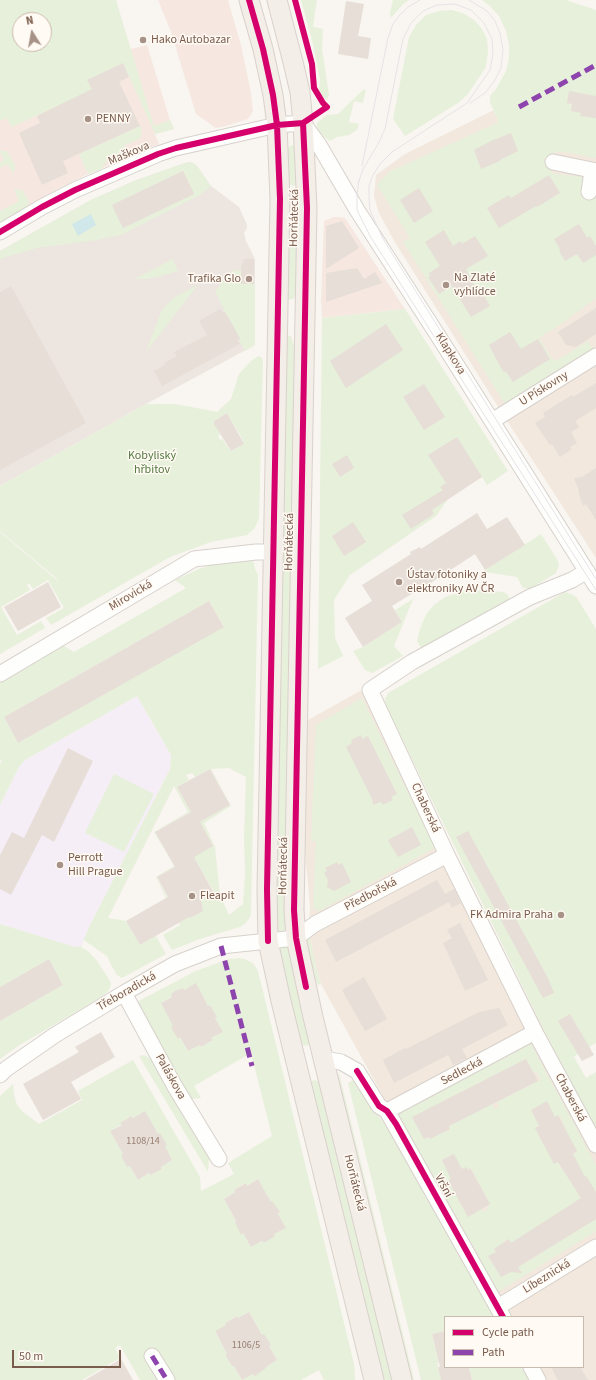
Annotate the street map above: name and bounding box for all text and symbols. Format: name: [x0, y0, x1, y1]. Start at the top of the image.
north arrow: [12, 12, 52, 52]
text: N: [25, 13, 35, 29]
place label: Hako Autobazar: [151, 33, 230, 47]
marker: Hako Autobazar: [138, 35, 148, 45]
place label: PENNY: [96, 112, 130, 126]
marker: PENNY: [83, 114, 93, 124]
street label: Maškova: [106, 139, 152, 169]
street label: Horňátecká: [287, 189, 303, 247]
place label: Na Zlaté vyhlídce: [454, 271, 496, 299]
place label: Trafika Glo: [188, 272, 241, 286]
marker: Trafika Glo: [244, 274, 254, 284]
marker: Na Zlaté vyhlídce: [441, 280, 451, 290]
street label: Klapkova: [432, 331, 468, 377]
street label: U Pískovny: [517, 368, 571, 410]
park label: Kobyliský hřbitov: [128, 449, 176, 477]
street label: Horňátecká: [282, 513, 298, 571]
place label: Ústav fotoniky a elektroniky AV ČR: [407, 568, 494, 596]
street label: Mirovická: [107, 577, 155, 615]
marker: Ústav fotoniky a elektroniky AV ČR: [394, 577, 404, 587]
street label: Chaberská: [407, 781, 443, 835]
street label: Horňátecká: [276, 837, 292, 895]
place label: Perrott Hill Prague: [68, 851, 123, 879]
marker: Perrott Hill Prague: [55, 860, 65, 870]
street label: Předbořská: [342, 875, 400, 915]
place label: Fleapit: [200, 889, 234, 903]
marker: Fleapit: [187, 891, 197, 901]
place label: FK Admira Praha: [470, 908, 553, 922]
marker: FK Admira Praha: [556, 910, 566, 920]
street label: Třeboradická: [95, 969, 159, 1015]
street label: Paláskova: [152, 1052, 188, 1102]
street label: Sedlecká: [439, 1055, 485, 1089]
street label: Chaberská: [551, 1071, 589, 1125]
house number: 1108/14: [126, 1136, 160, 1148]
street label: Horňátecká: [340, 1153, 368, 1213]
street label: Vršní: [431, 1172, 455, 1200]
street label: Líbeznická: [521, 1257, 573, 1297]
legend: [444, 1316, 584, 1368]
text: Cycle path: [482, 1324, 534, 1341]
house number: 1106/5: [232, 1340, 260, 1352]
scale bar: [14, 1342, 123, 1368]
text: Path: [482, 1344, 505, 1361]
text: 50 m: [19, 1348, 43, 1365]

